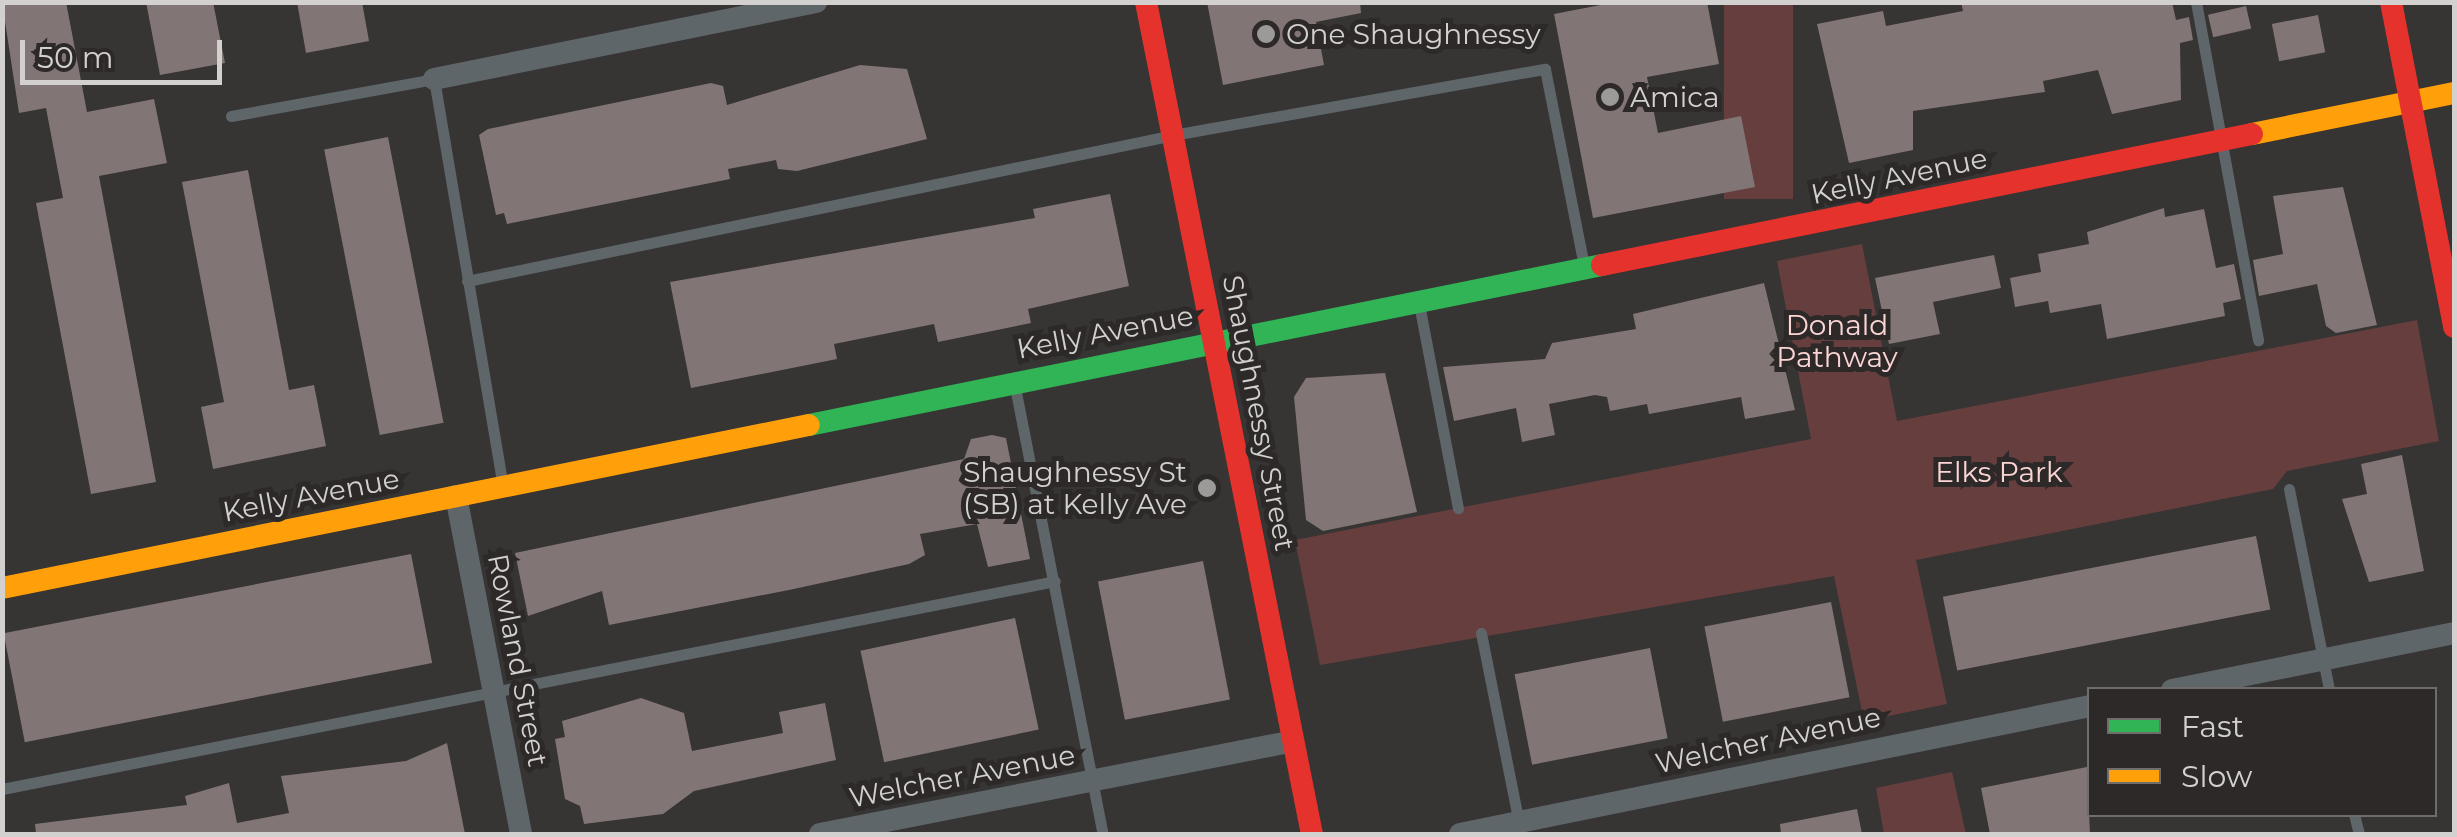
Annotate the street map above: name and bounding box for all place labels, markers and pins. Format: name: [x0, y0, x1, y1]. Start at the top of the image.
place label: One Shaughnessy: [1286, 17, 1541, 51]
marker: One Shaughnessy: [1255, 23, 1277, 45]
place label: Amica: [1630, 80, 1720, 114]
marker: Amica: [1599, 86, 1621, 108]
place label: Shaughnessy St (SB) at Kelly Ave: [963, 455, 1187, 521]
marker: Shaughnessy St (SB) at Kelly Ave: [1196, 477, 1218, 499]

